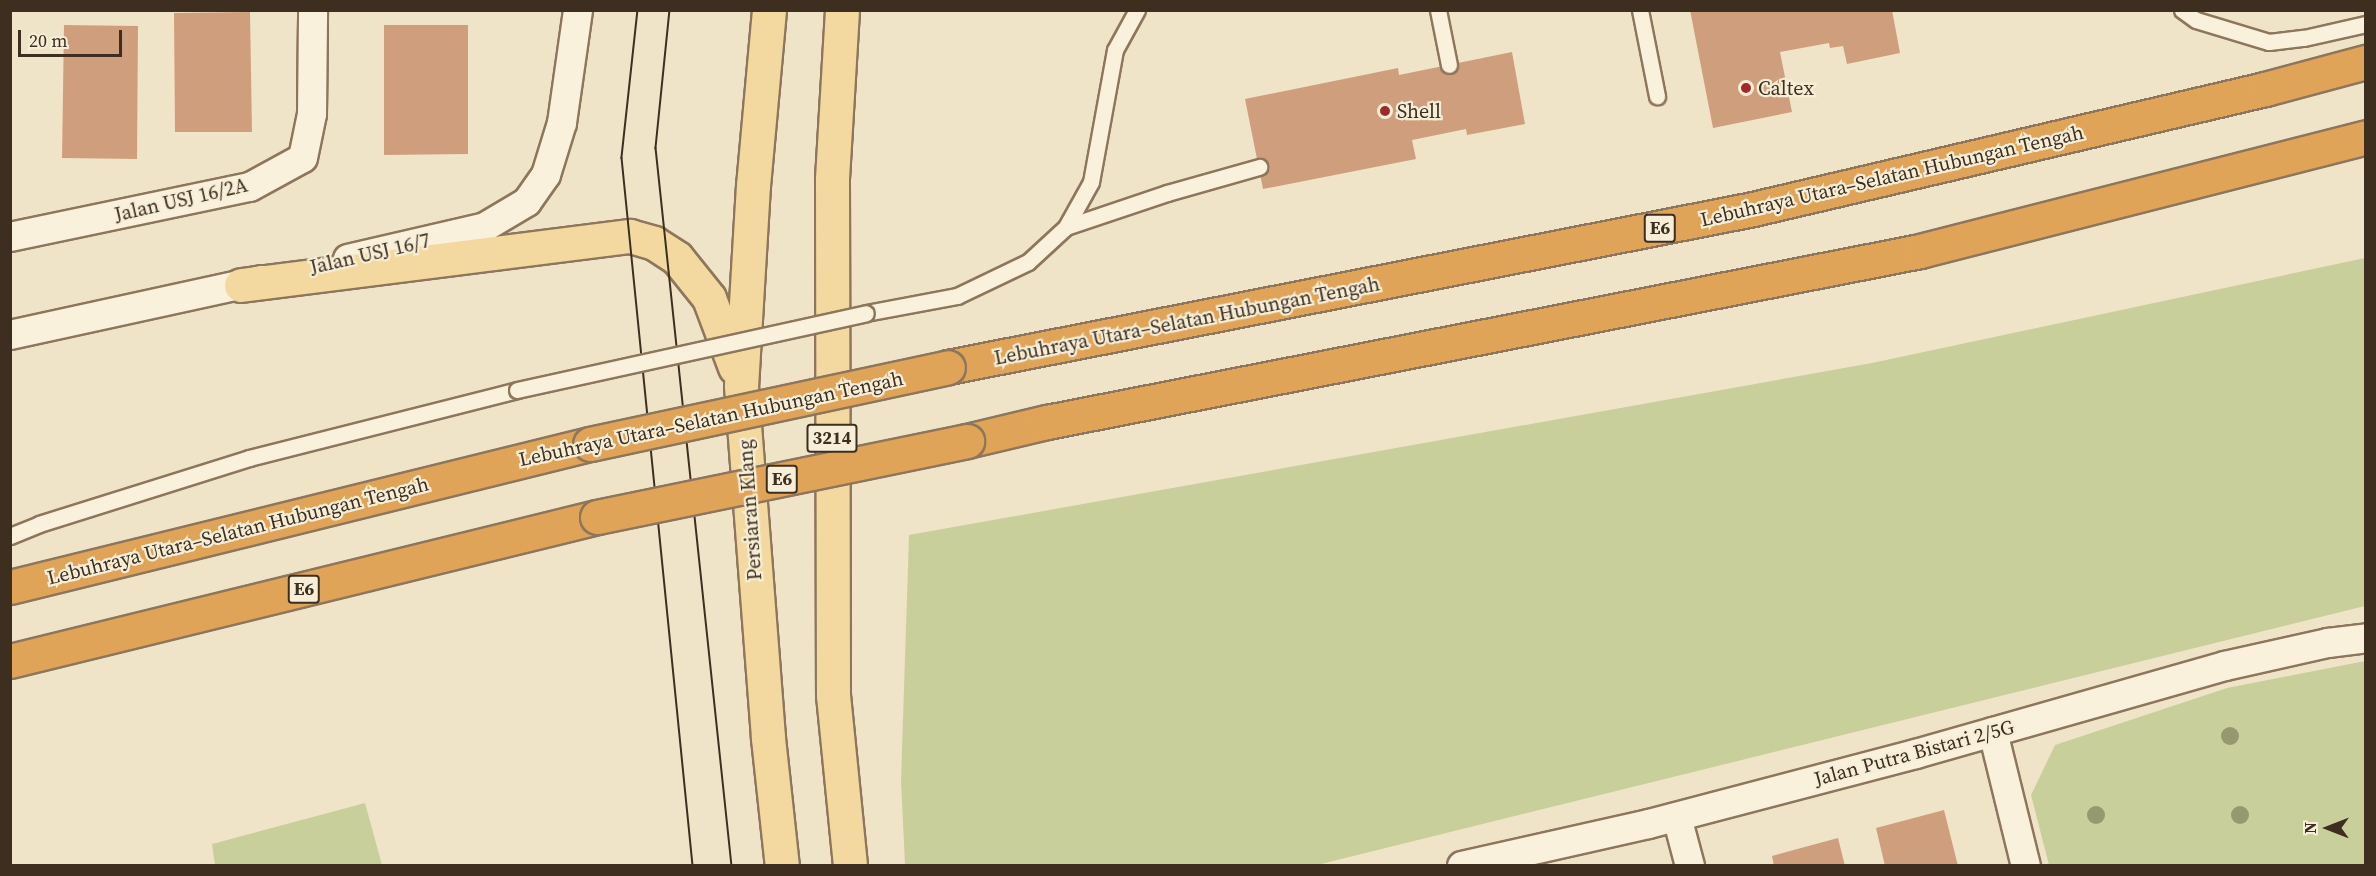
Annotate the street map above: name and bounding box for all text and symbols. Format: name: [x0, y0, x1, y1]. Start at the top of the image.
scale bar: [21, 18, 124, 56]
text: 20 m: [29, 28, 67, 53]
place label: Caltex: [1758, 76, 1814, 100]
marker: Caltex: [1739, 81, 1753, 95]
place label: Shell: [1397, 99, 1441, 123]
marker: Shell: [1378, 104, 1392, 118]
street label: Lebuhraya Utara–Selatan Hubungan Tengah: [1698, 120, 2086, 232]
street label: Jalan USJ 16/2A: [112, 173, 250, 227]
road number: E6: [1644, 213, 1676, 243]
street label: Jalan USJ 16/7: [308, 229, 432, 279]
street label: Lebuhraya Utara–Selatan Hubungan Tengah: [992, 272, 1382, 370]
street label: Lebuhraya Utara–Selatan Hubungan Tengah: [516, 366, 906, 472]
road number: 3214: [805, 423, 859, 453]
street label: Persiaran Klang: [733, 439, 767, 581]
road number: E6: [766, 464, 798, 494]
street label: Lebuhraya Utara–Selatan Hubungan Tengah: [45, 472, 431, 590]
road number: E6: [288, 574, 320, 604]
street label: Jalan Putra Bistari 2/5G: [1811, 715, 2017, 791]
north arrow: [2298, 798, 2358, 858]
text: N: [2299, 822, 2321, 834]

